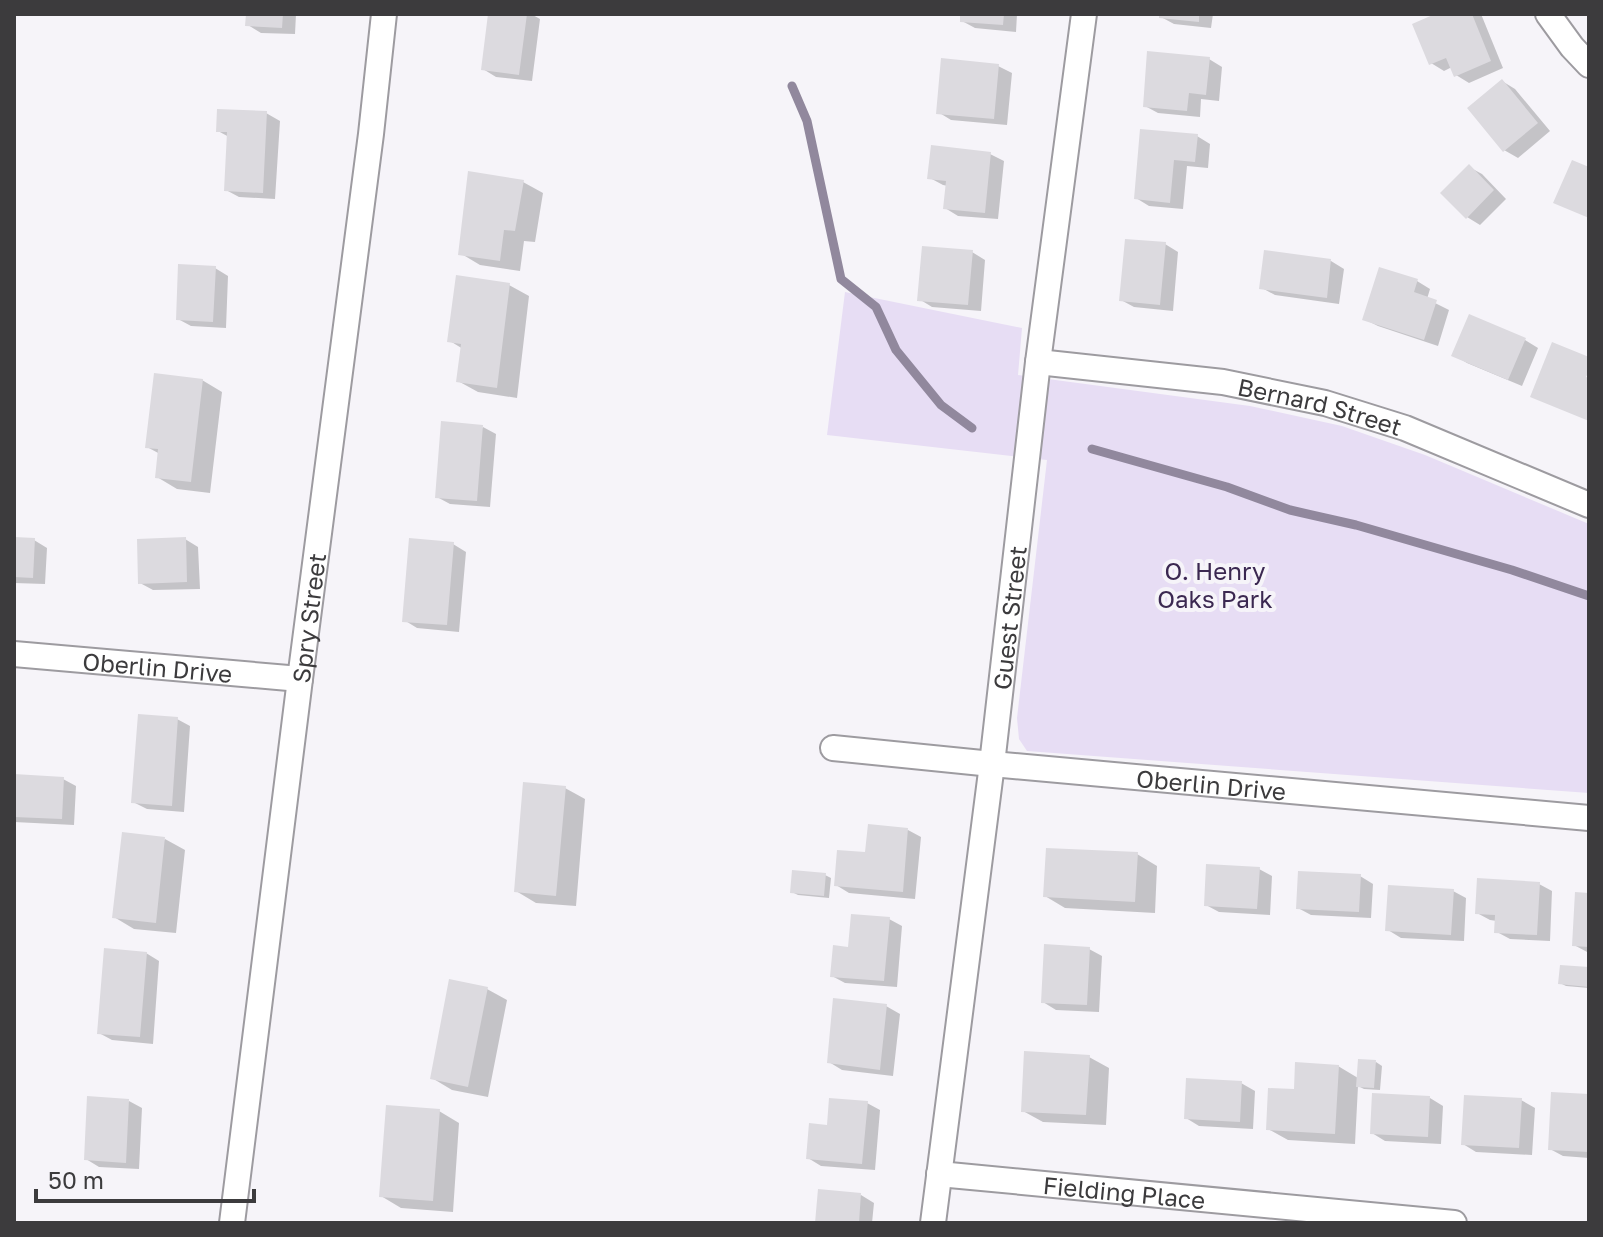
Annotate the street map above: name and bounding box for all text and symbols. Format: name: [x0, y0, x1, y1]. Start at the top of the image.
street label: Bernard Street: [1235, 371, 1406, 441]
street label: Guest Street: [986, 544, 1031, 691]
street label: Spry Street: [285, 551, 331, 684]
park label: O. Henry Oaks Park: [1157, 556, 1273, 613]
street label: Oberlin Drive: [81, 646, 234, 688]
street label: Oberlin Drive: [1135, 763, 1287, 805]
scale bar: [36, 1153, 254, 1203]
text: 50 m: [48, 1165, 104, 1194]
street label: Fielding Place: [1042, 1169, 1207, 1214]

